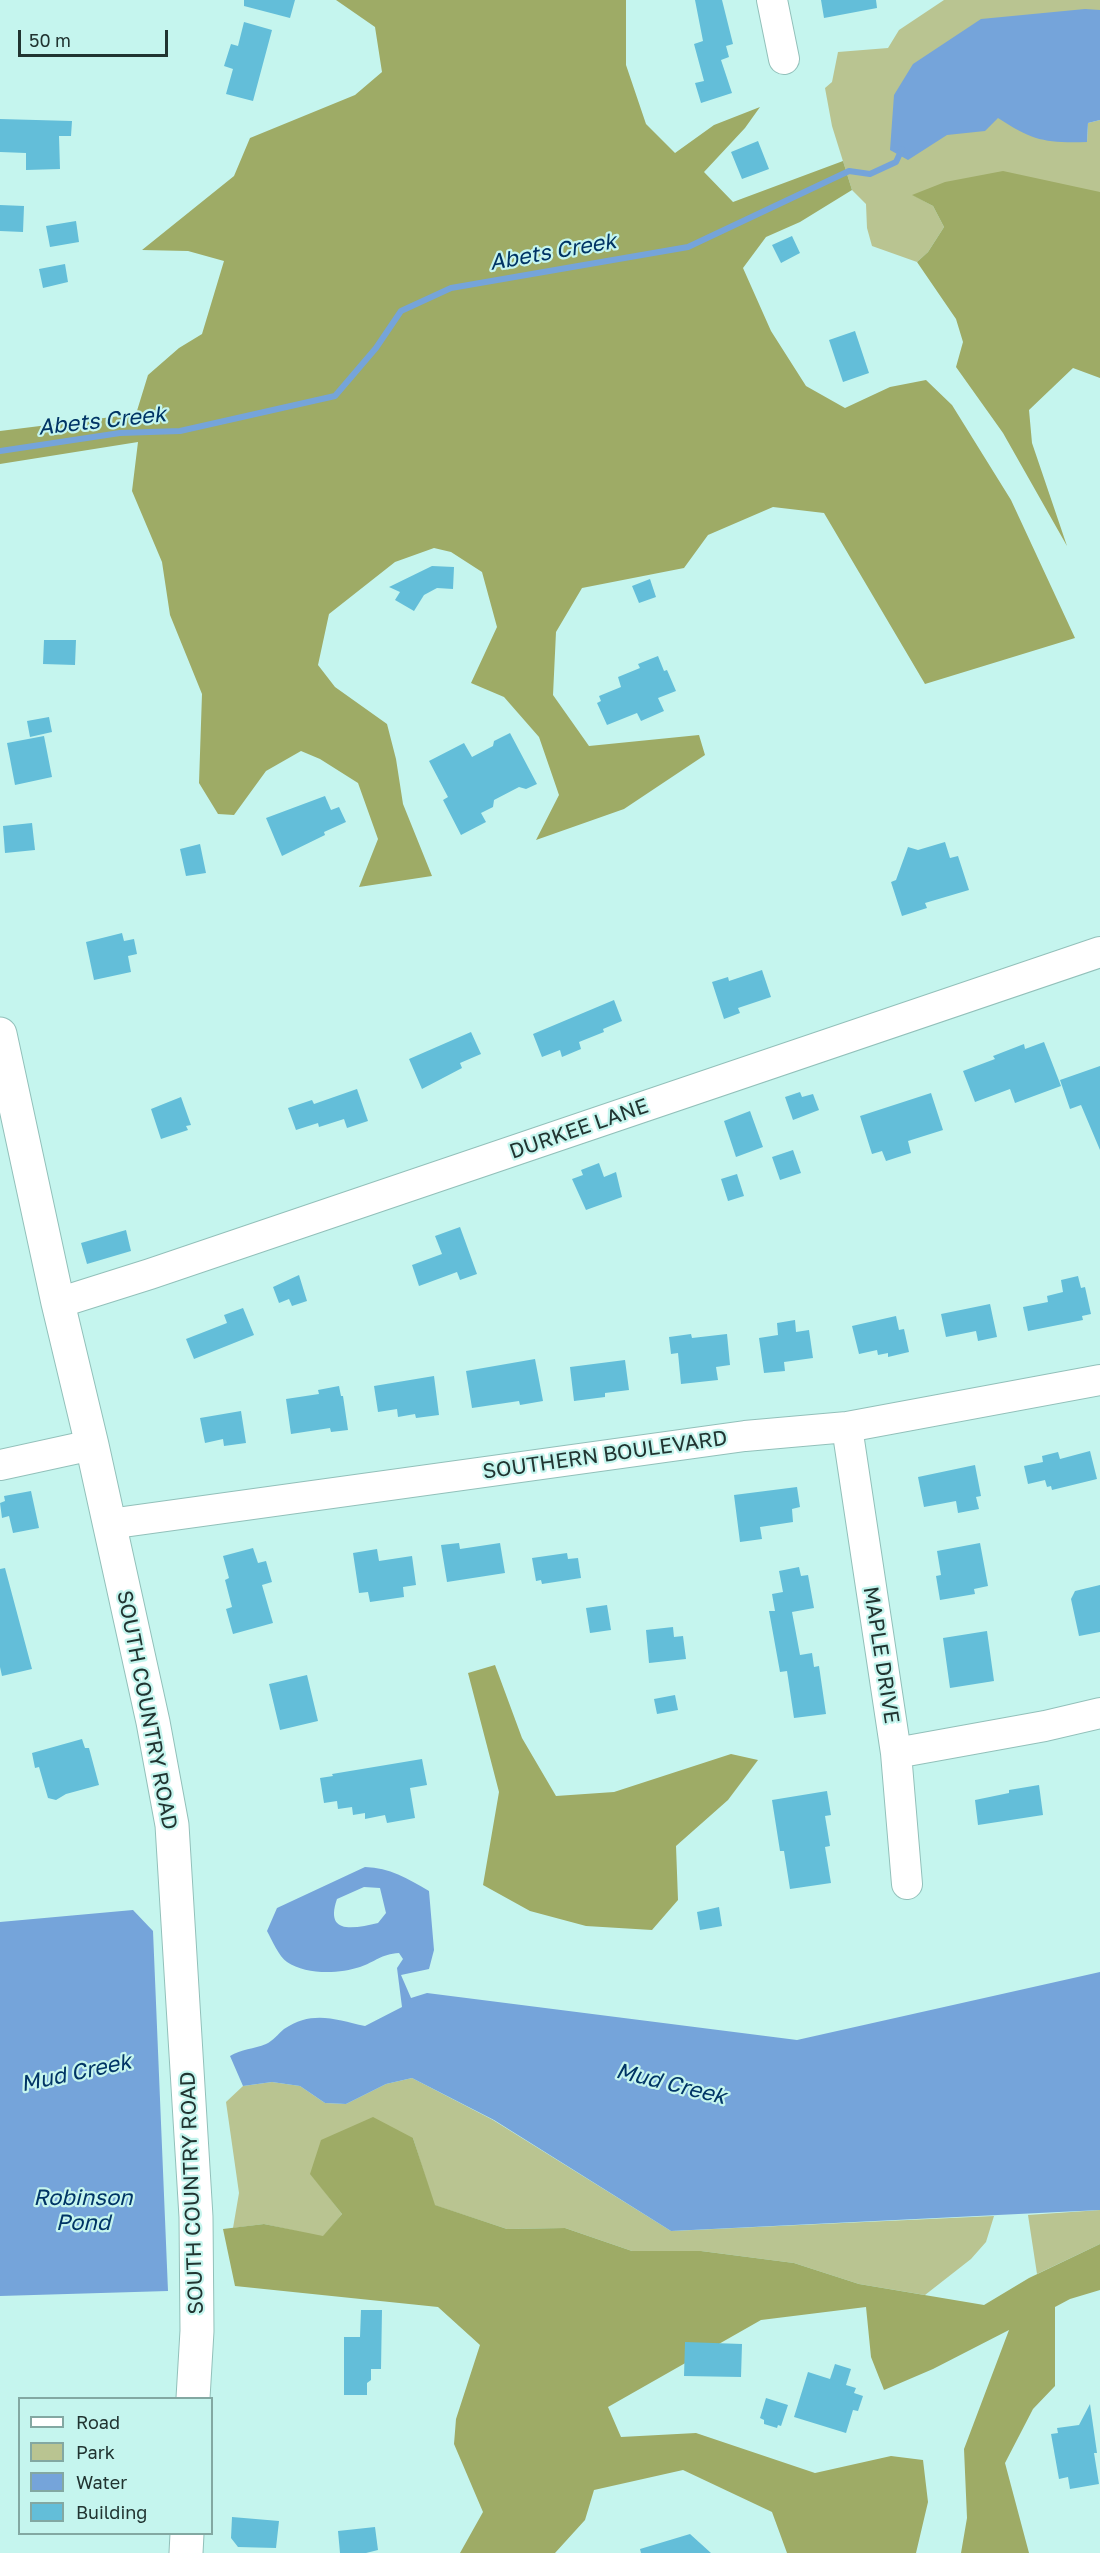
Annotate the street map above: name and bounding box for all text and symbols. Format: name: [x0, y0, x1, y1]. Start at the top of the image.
scale bar: [21, 18, 171, 56]
text: 50 m: [29, 29, 71, 51]
water label: Abets Creek: [488, 228, 618, 276]
water label: Abets Creek: [37, 401, 167, 441]
street label: DURKEE LANE: [506, 1093, 652, 1165]
street label: SOUTHERN BOULEVARD: [481, 1425, 729, 1485]
street label: MAPLE DRIVE: [858, 1585, 904, 1725]
street label: SOUTH COUNTRY ROAD: [111, 1588, 183, 1832]
water label: Mud Creek: [18, 2048, 134, 2098]
water label: Mud Creek: [613, 2058, 729, 2110]
street label: SOUTH COUNTRY ROAD: [175, 2071, 209, 2315]
water label: Robinson Pond: [33, 2185, 133, 2236]
legend: [18, 2397, 213, 2535]
text: Road: [76, 2411, 120, 2433]
text: Park: [76, 2441, 115, 2463]
text: Water: [76, 2471, 127, 2493]
text: Building: [76, 2501, 147, 2523]

